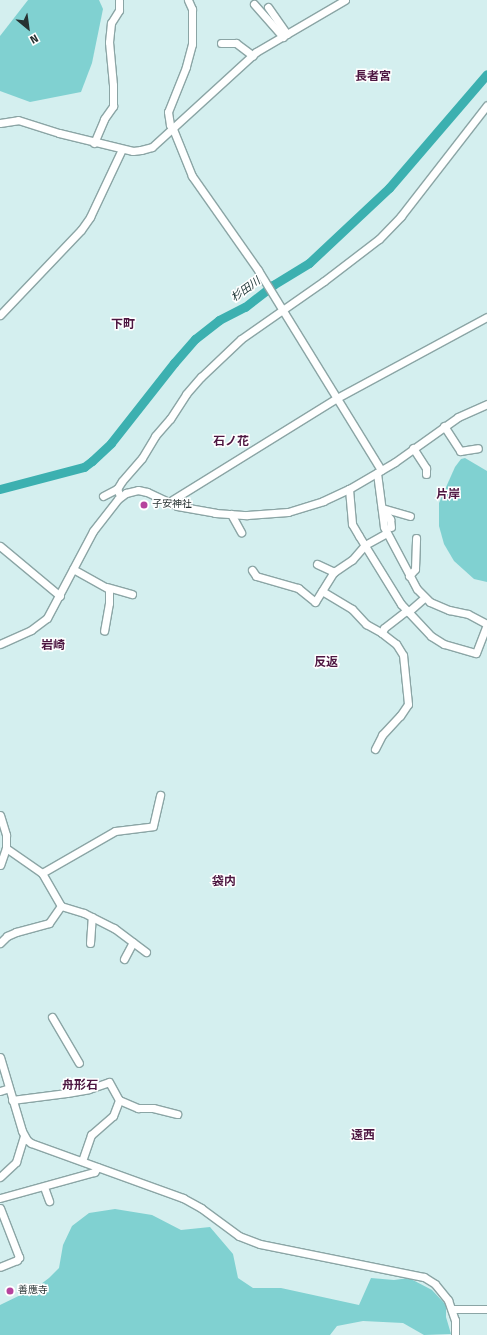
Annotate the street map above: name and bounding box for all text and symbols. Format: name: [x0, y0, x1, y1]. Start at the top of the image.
north arrow: [8, 8, 48, 48]
text: N: [28, 31, 40, 46]
district label: 長者宮: [355, 70, 391, 84]
water label: 杉田川: [229, 275, 263, 305]
district label: 下町: [111, 318, 135, 332]
district label: 石ノ花: [213, 435, 249, 449]
district label: 片岸: [436, 488, 460, 502]
place label: 子安神社: [152, 499, 192, 511]
marker: 子安神社: [139, 500, 149, 510]
district label: 岩崎: [41, 639, 65, 653]
district label: 反返: [314, 656, 338, 670]
district label: 袋内: [212, 875, 236, 889]
district label: 舟形石: [62, 1079, 98, 1093]
district label: 遠西: [351, 1129, 375, 1143]
place label: 善應寺: [18, 1285, 48, 1297]
marker: 善應寺: [5, 1286, 15, 1296]

